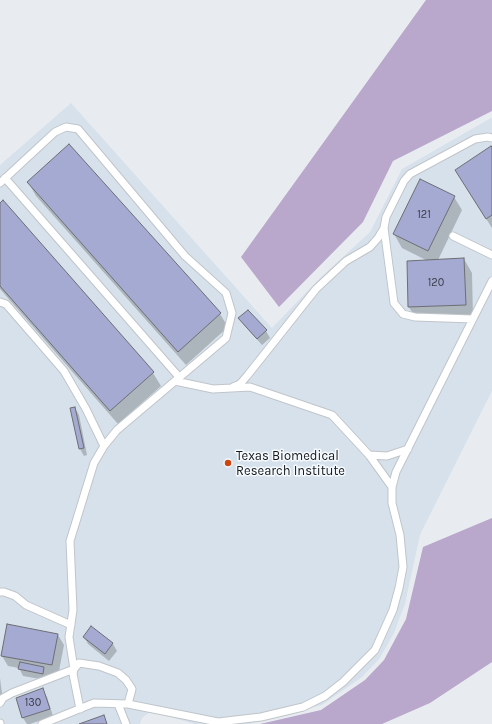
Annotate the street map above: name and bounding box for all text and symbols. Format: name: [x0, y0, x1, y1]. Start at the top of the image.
house number: 121: [417, 208, 431, 222]
house number: 120: [428, 276, 444, 290]
place label: Texas Biomedical Research Institute: [236, 448, 345, 479]
marker: Texas Biomedical Research Institute: [223, 458, 233, 468]
house number: 130: [25, 696, 41, 710]

